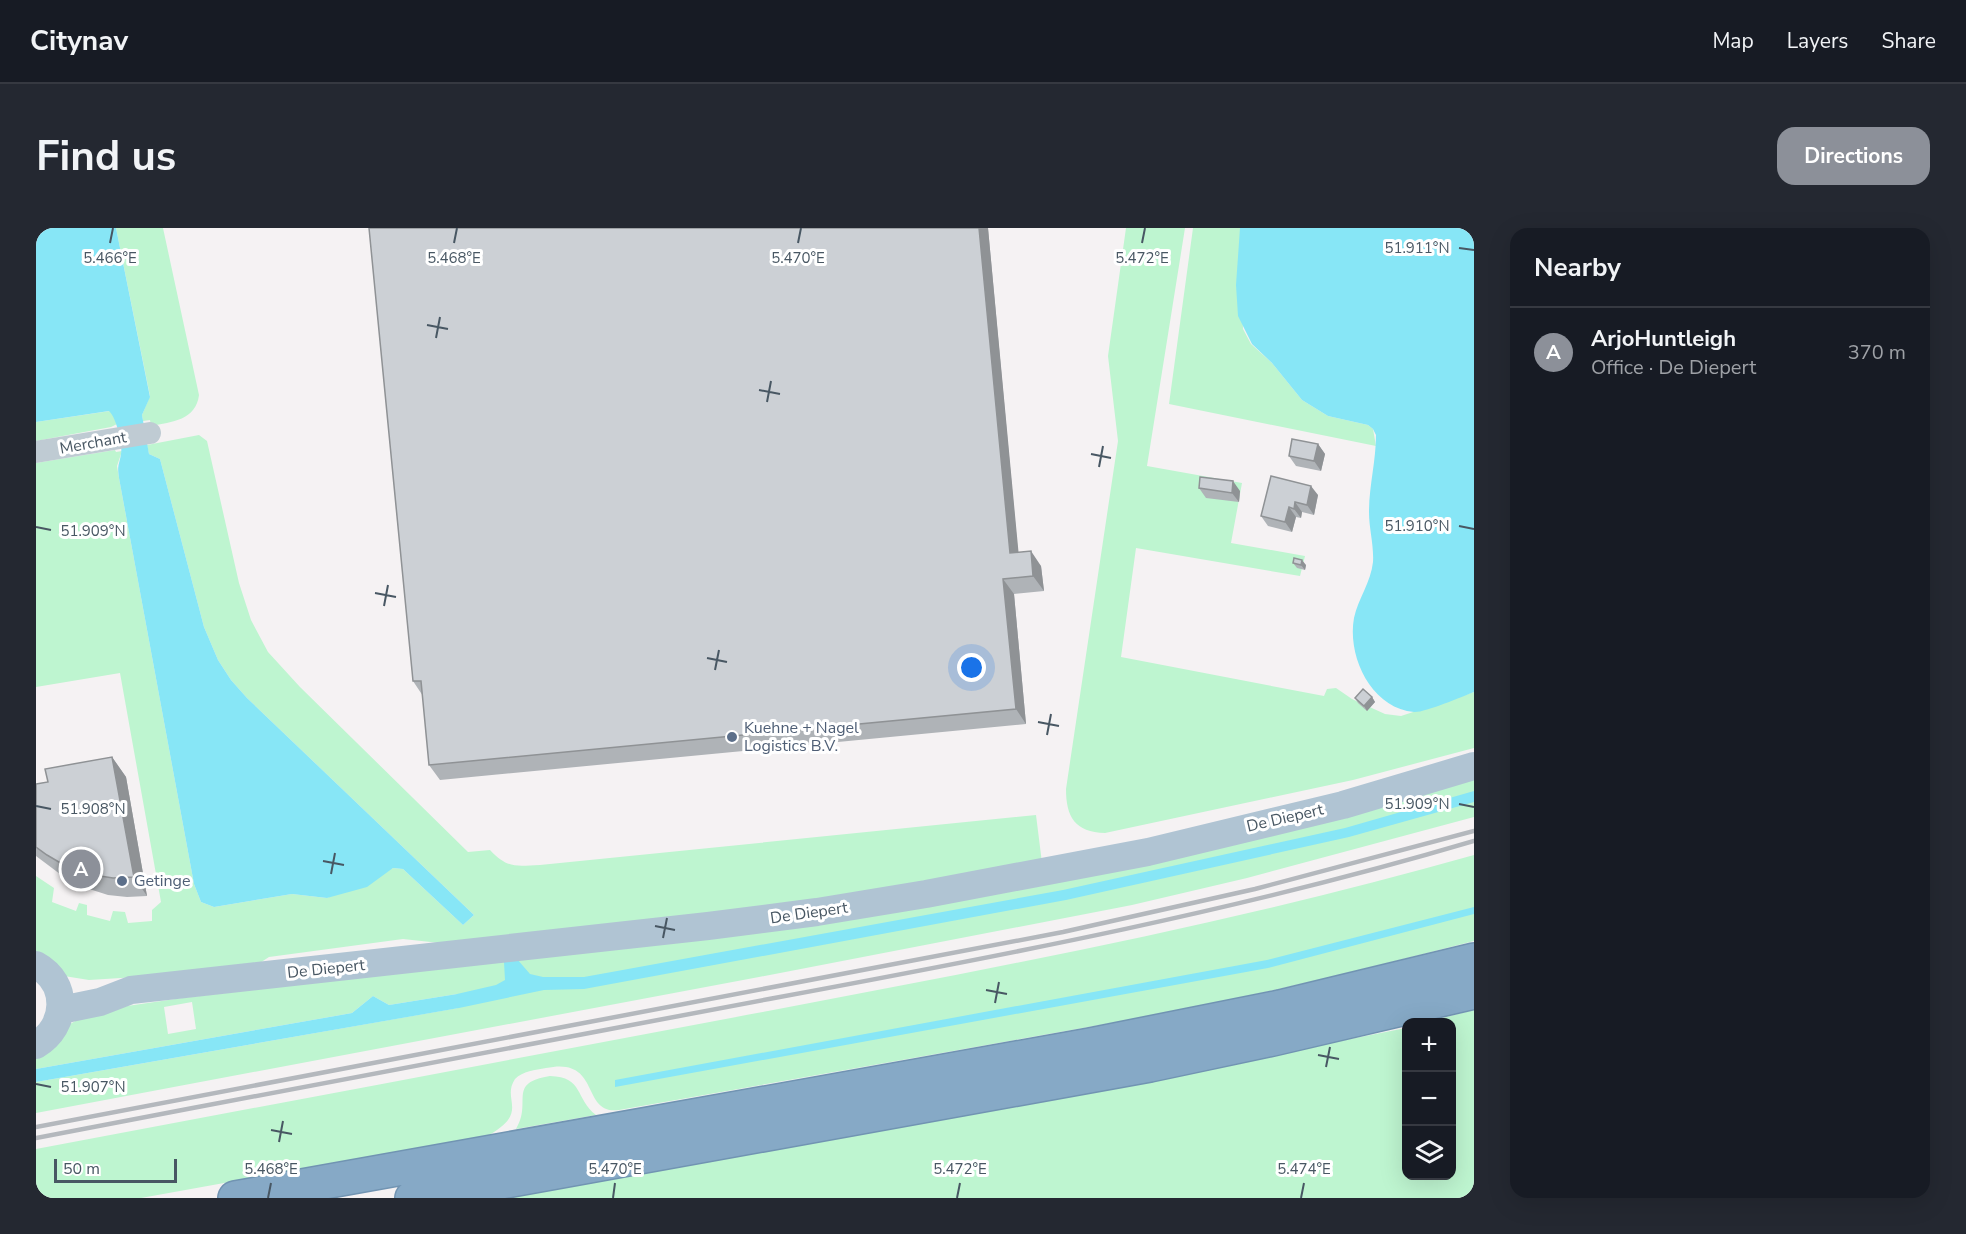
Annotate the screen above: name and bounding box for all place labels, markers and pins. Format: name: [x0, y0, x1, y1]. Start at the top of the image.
place label: Kuehne + Nagel Logistics B.V.: [744, 717, 859, 757]
marker: Kuehne + Nagel Logistics B.V.: [725, 730, 739, 744]
pin: A: [62, 846, 100, 892]
place label: Getinge: [134, 870, 190, 892]
marker: Getinge: [115, 874, 129, 888]

